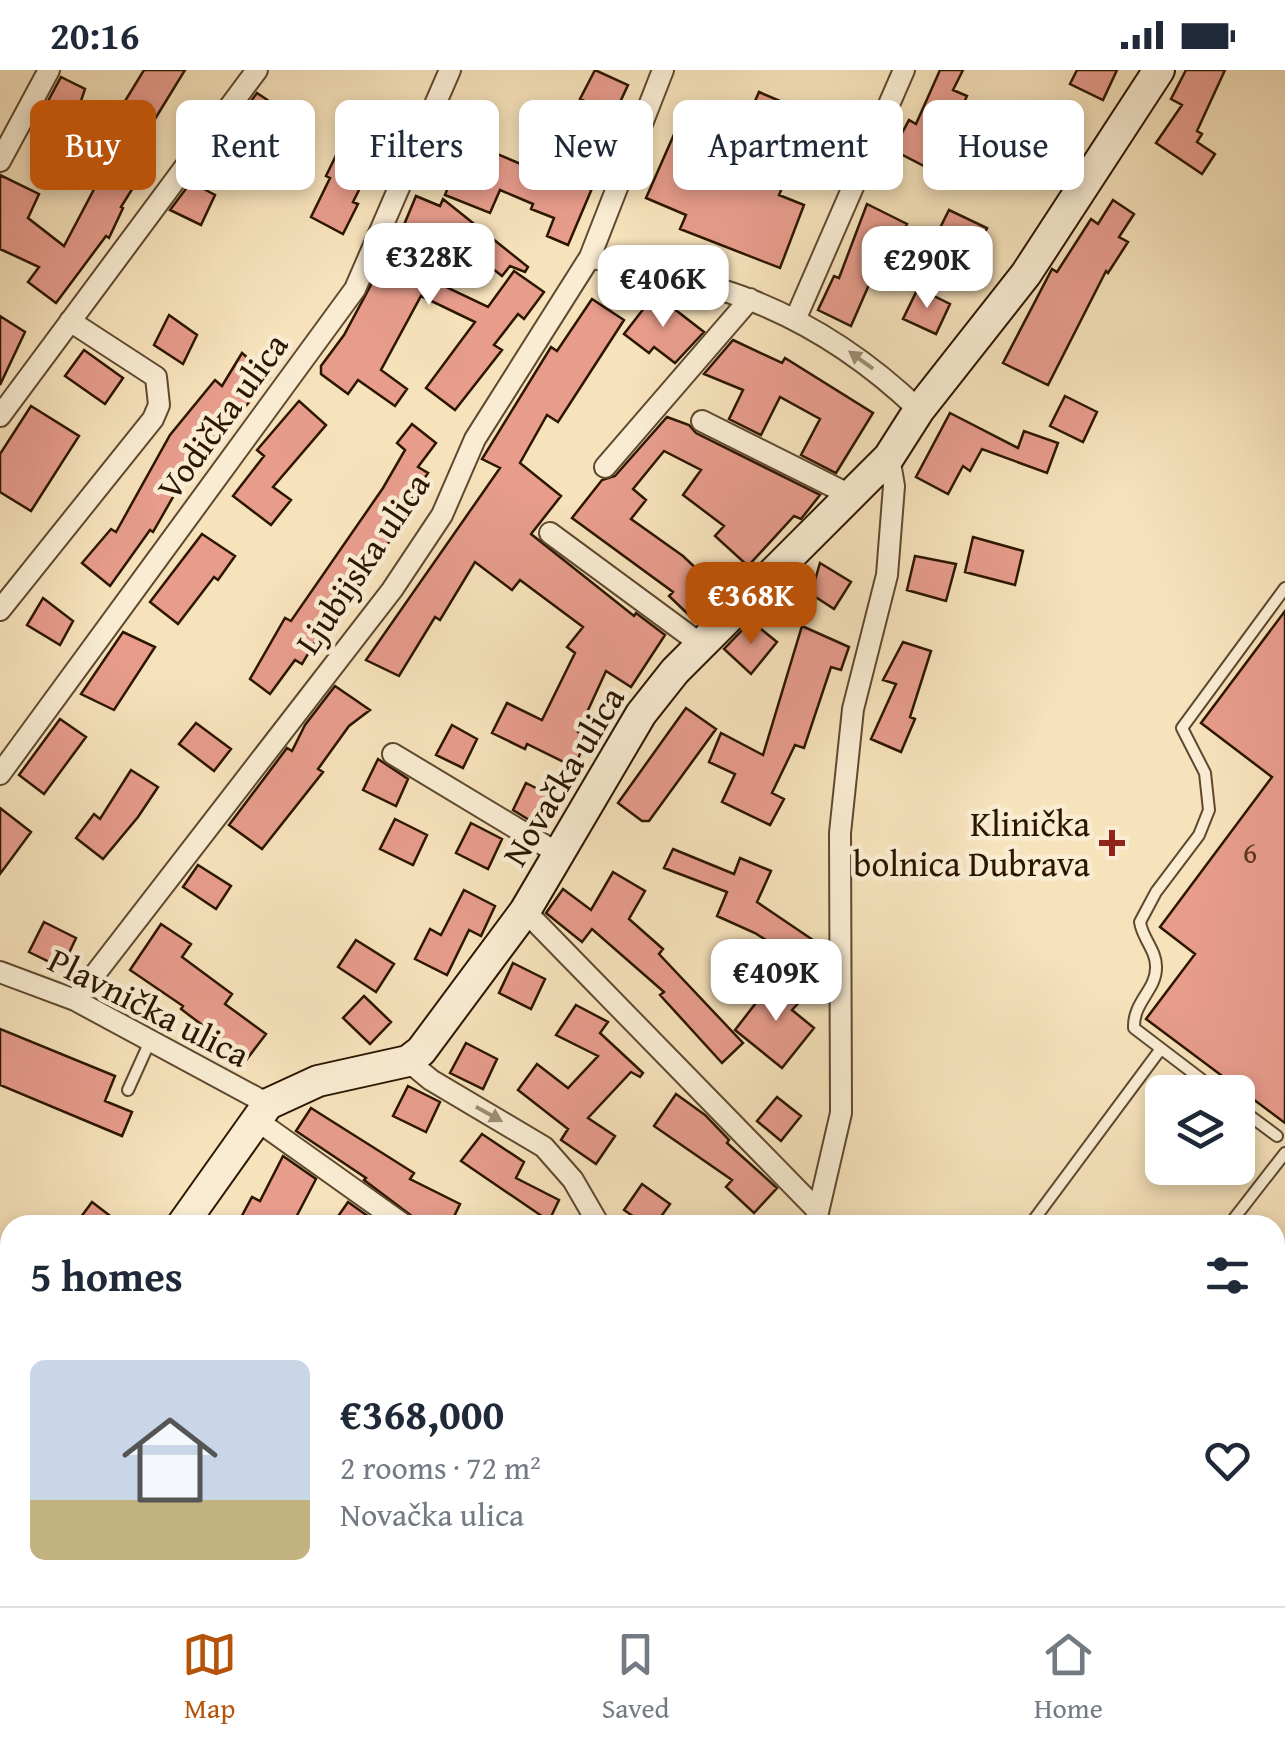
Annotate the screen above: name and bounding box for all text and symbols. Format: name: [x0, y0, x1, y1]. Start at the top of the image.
text: 20:16: [50, 7, 140, 63]
chip: Buy: [30, 100, 156, 190]
chip: Rent: [176, 100, 315, 190]
chip: Filters: [335, 100, 499, 190]
chip: New: [519, 100, 653, 190]
chip: Apartment: [673, 100, 903, 190]
chip: House: [923, 100, 1084, 190]
pin: €328K: [359, 223, 499, 308]
pin: €290K: [857, 226, 997, 311]
text: €328K: [386, 232, 472, 279]
text: €290K: [884, 235, 970, 282]
pin: €406K: [593, 245, 733, 330]
text: €406K: [620, 254, 706, 301]
street label: Vodička ulica: [144, 322, 300, 510]
one-way arrow: [848, 350, 874, 370]
street label: Ljubijska ulica: [282, 462, 442, 664]
pin: €368K: [681, 562, 821, 647]
text: €368K: [708, 571, 794, 618]
street label: Novačka ulica: [489, 676, 637, 875]
place label: Klinička bolnica Dubrava: [853, 798, 1090, 889]
marker: Klinička bolnica Dubrava: [1099, 830, 1125, 856]
house number: 6: [1243, 830, 1257, 874]
street label: Plavnička ulica: [40, 934, 259, 1080]
pin: €409K: [706, 939, 846, 1024]
text: €409K: [733, 948, 819, 995]
map controls: [1145, 1075, 1255, 1185]
button: layers: [1145, 1075, 1255, 1185]
one-way arrow: [475, 1105, 504, 1122]
text: 5 homes: [30, 1245, 183, 1306]
icon: filters: [1200, 1248, 1255, 1303]
text: €368,000: [340, 1383, 504, 1444]
icon: home: [110, 1400, 230, 1520]
icon: heart: [1200, 1433, 1255, 1488]
text: 2 rooms · 72 m²: [340, 1444, 541, 1491]
text: Novačka ulica: [340, 1491, 524, 1538]
tab: Map: [182, 1627, 237, 1728]
tab: Saved: [602, 1627, 669, 1728]
tab: Home: [1034, 1627, 1103, 1728]

